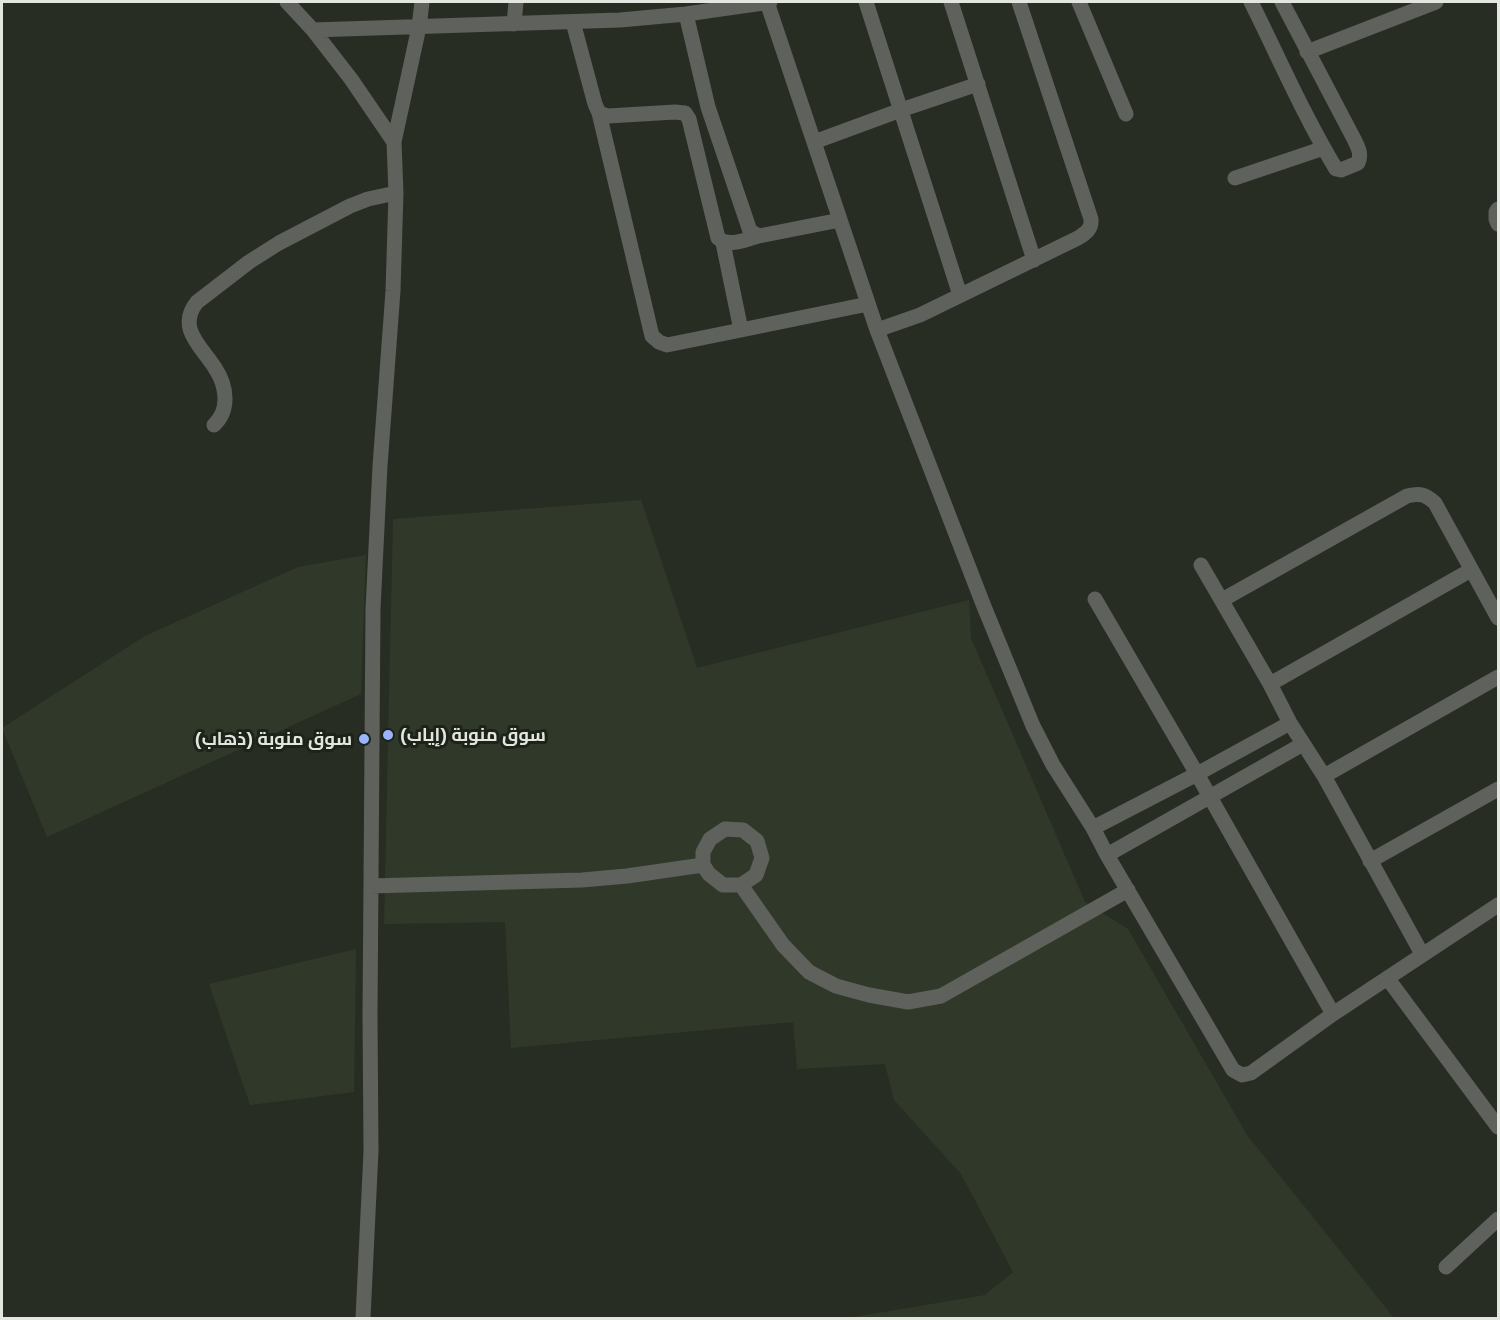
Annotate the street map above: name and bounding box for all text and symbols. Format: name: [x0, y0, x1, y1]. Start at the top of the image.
place label: سوق منوبة (إياب): [400, 724, 546, 746]
place label: سوق منوبة (ذهاب): [195, 728, 352, 750]
marker: سوق منوبة (إياب): [381, 728, 395, 742]
marker: سوق منوبة (ذهاب): [357, 732, 371, 746]

